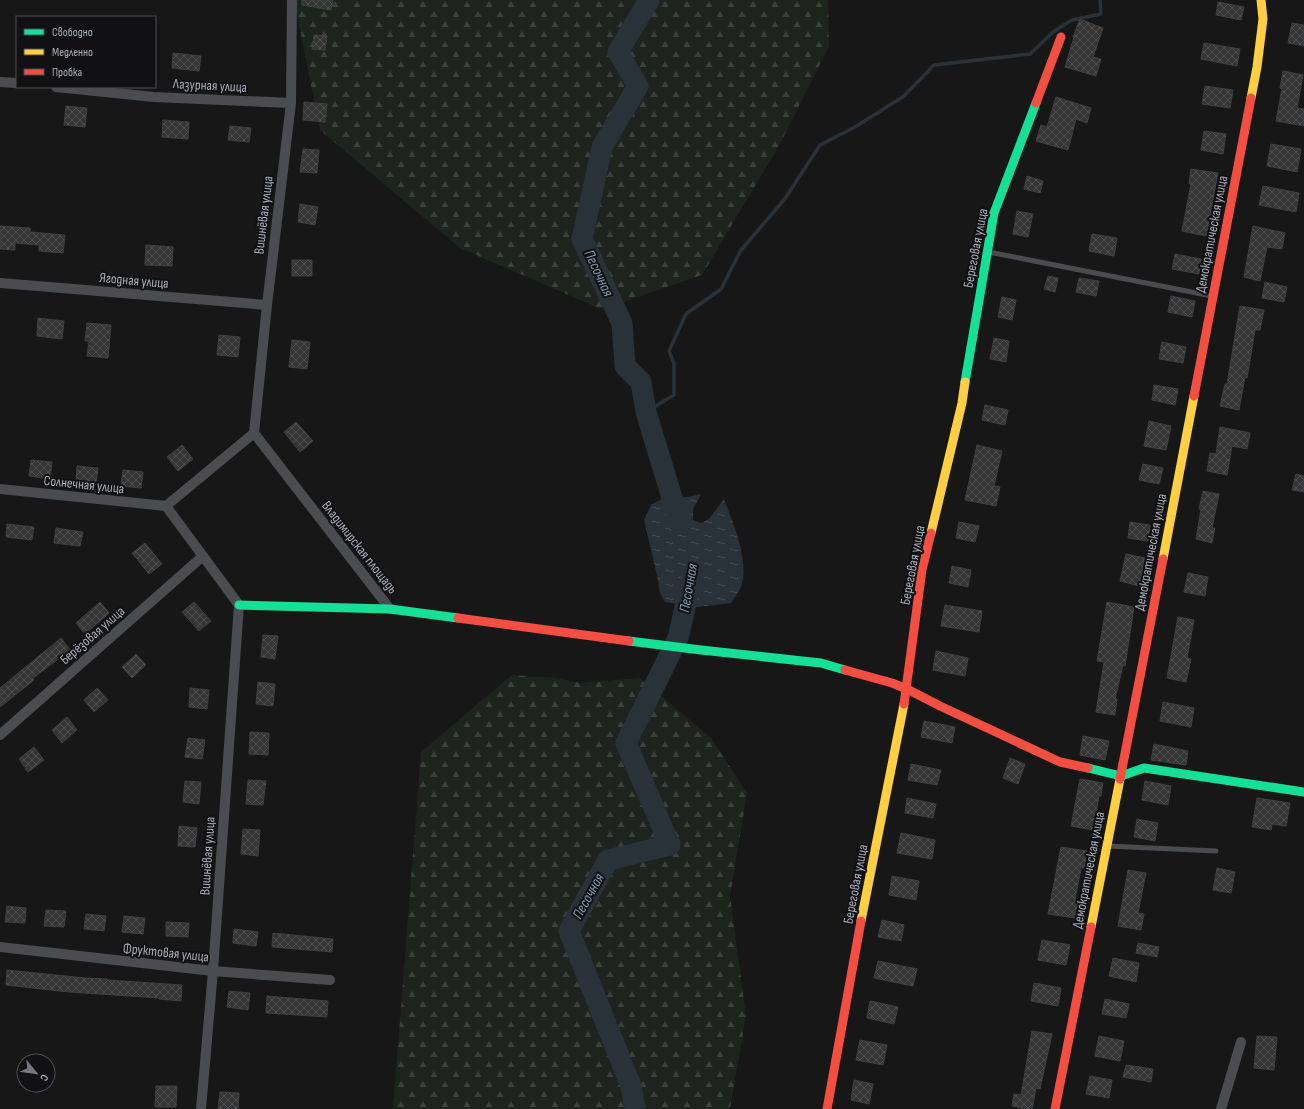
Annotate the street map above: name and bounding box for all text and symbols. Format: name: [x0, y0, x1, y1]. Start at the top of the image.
legend: [16, 16, 156, 88]
text: Свободно: [52, 25, 93, 40]
text: Медленно: [52, 45, 93, 60]
text: Пробка: [52, 65, 83, 80]
street label: Лазурная улица: [172, 75, 247, 96]
street label: Демократическая улица: [1192, 174, 1231, 294]
street label: Вишнёвая улица: [250, 175, 277, 255]
street label: Береговая улица: [959, 207, 992, 289]
water label: Песочная: [580, 247, 618, 300]
street label: Ягодная улица: [99, 269, 169, 292]
street label: Солнечная улица: [43, 472, 125, 497]
street label: Демократическая улица: [1131, 492, 1170, 612]
street label: Владимирская площадь: [318, 497, 401, 597]
street label: Береговая улица: [896, 524, 929, 606]
water label: Песочная: [675, 562, 702, 614]
street label: Берёзовая улица: [56, 603, 128, 668]
street label: Демократическая улица: [1069, 810, 1108, 930]
street label: Вишнёвая улица: [196, 816, 219, 896]
street label: Береговая улица: [839, 843, 872, 925]
water label: Песочная: [568, 870, 609, 922]
street label: Фруктовая улица: [122, 940, 210, 965]
north arrow: [16, 1053, 56, 1093]
text: С: [37, 1072, 51, 1084]

